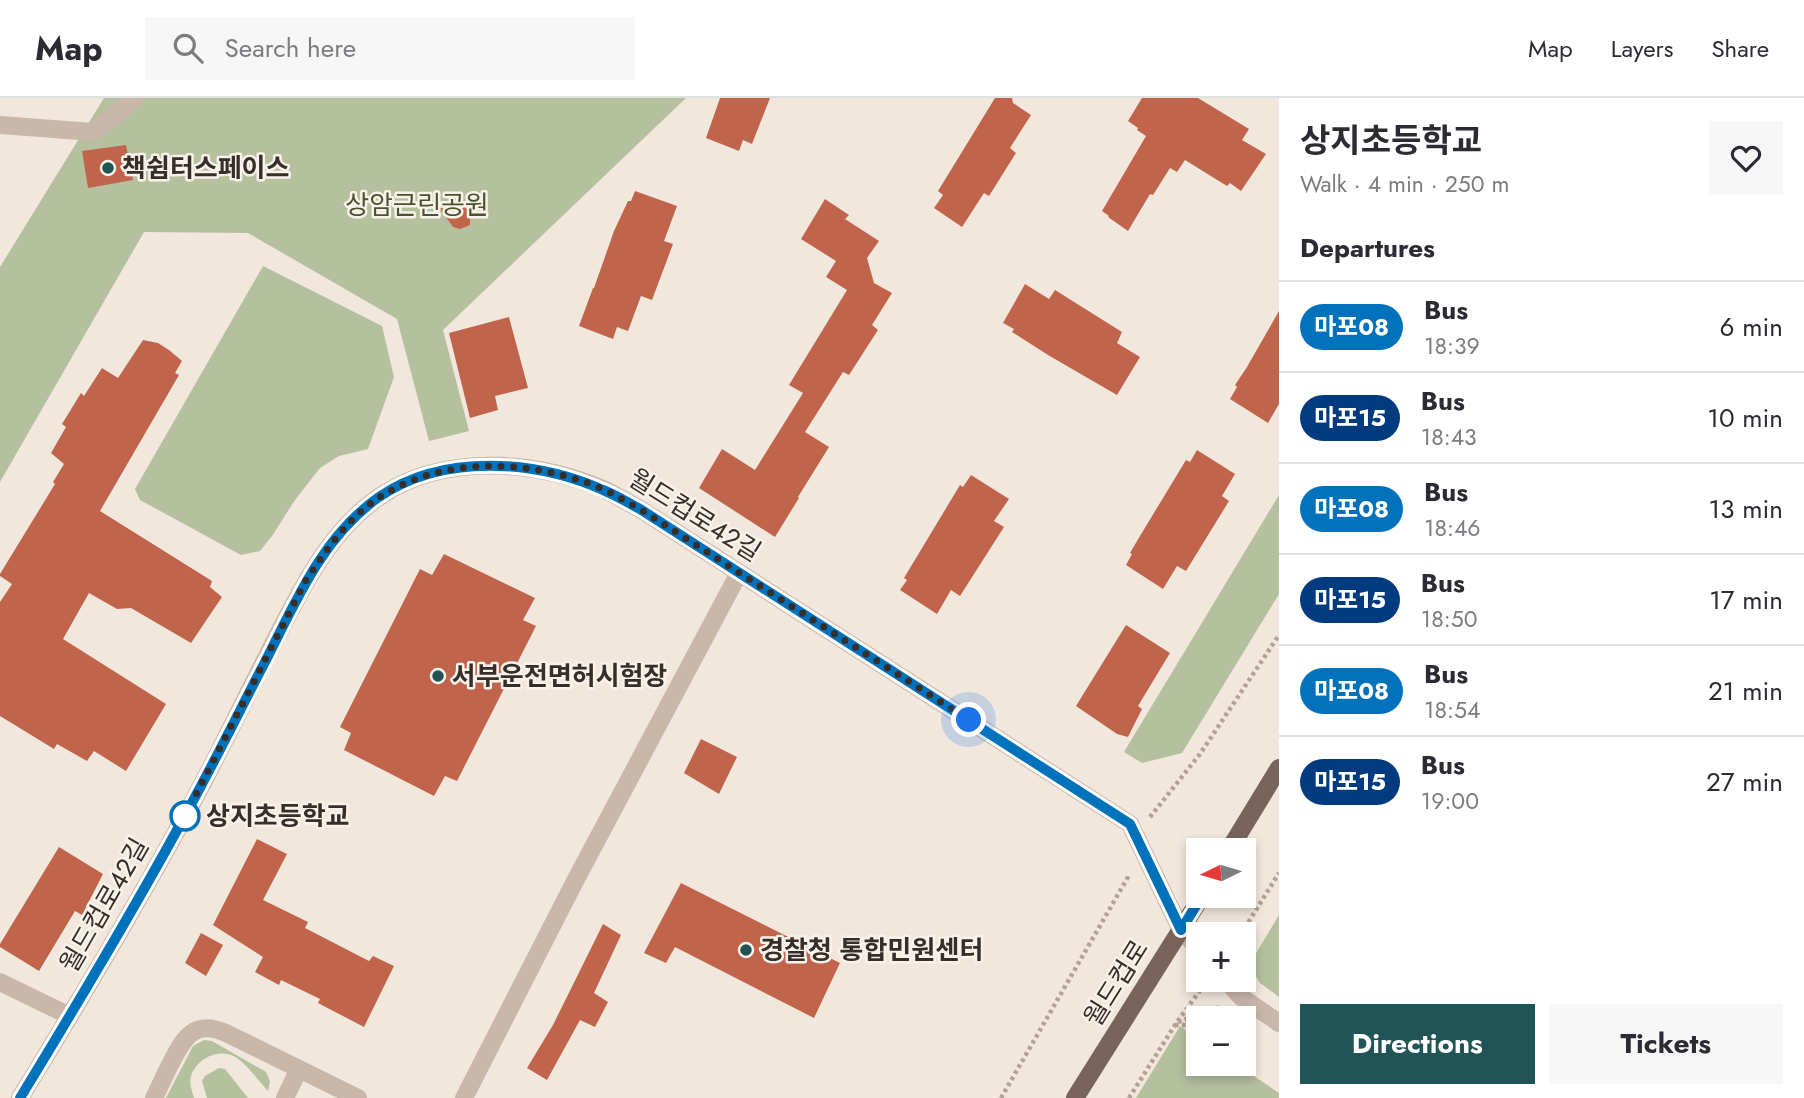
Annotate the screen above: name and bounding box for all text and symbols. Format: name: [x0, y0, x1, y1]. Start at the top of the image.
search box: [145, 17, 635, 80]
text: Map: [35, 25, 103, 72]
icon: search: [169, 29, 207, 67]
text: Search here: [225, 29, 356, 67]
text: Map: [1528, 31, 1573, 66]
text: Layers: [1611, 31, 1673, 66]
text: Share: [1711, 31, 1769, 66]
text: 상지초등학교: [1300, 117, 1482, 164]
button: heart: [1709, 121, 1783, 195]
place label: 책쉼터스페이스: [122, 149, 289, 187]
marker: 책쉼터스페이스: [100, 160, 116, 176]
text: Walk · 4 min · 250 m: [1300, 167, 1509, 201]
park label: 상암근린공원: [345, 186, 489, 224]
text: Departures: [1300, 229, 1435, 267]
text: Bus: [1424, 291, 1468, 329]
text: 6 min: [1720, 308, 1783, 346]
text: 마포08: [1314, 309, 1389, 344]
text: 18:39: [1424, 329, 1480, 363]
text: Bus: [1421, 382, 1465, 420]
text: 10 min: [1707, 399, 1783, 437]
text: 마포15: [1314, 400, 1386, 435]
text: 18:43: [1421, 420, 1477, 454]
street label: 월드컵로42길: [622, 459, 768, 571]
text: Bus: [1424, 473, 1468, 511]
text: 13 min: [1709, 490, 1783, 528]
text: 마포08: [1314, 491, 1389, 526]
text: 18:46: [1424, 511, 1481, 545]
text: Bus: [1421, 564, 1465, 602]
text: 17 min: [1709, 581, 1783, 619]
text: 마포15: [1314, 582, 1386, 617]
text: 18:50: [1421, 602, 1477, 636]
text: Bus: [1424, 655, 1468, 693]
place label: 서부운전면허시험장: [452, 657, 667, 695]
marker: 서부운전면허시험장: [430, 668, 446, 684]
text: 21 min: [1708, 672, 1783, 710]
text: 마포08: [1314, 673, 1389, 708]
text: 18:54: [1424, 693, 1480, 727]
your location: [951, 702, 986, 737]
text: Bus: [1421, 746, 1465, 784]
text: 27 min: [1706, 763, 1783, 801]
text: 마포15: [1314, 764, 1386, 799]
text: 19:00: [1421, 784, 1479, 818]
place label: 상지초등학교: [206, 797, 350, 835]
marker: 상지초등학교: [170, 801, 200, 831]
street label: 월드컵로42길: [50, 831, 158, 979]
north arrow: [1186, 838, 1256, 908]
map controls: [1186, 838, 1256, 1076]
button: +: [1186, 922, 1256, 992]
place label: 경찰청 통합민원센터: [760, 931, 983, 969]
street label: 월드컵로: [1075, 932, 1157, 1034]
marker: 경찰청 통합민원센터: [738, 942, 754, 958]
button: Directions: [1300, 1004, 1535, 1084]
button: Tickets: [1549, 1004, 1783, 1084]
button: −: [1186, 1006, 1256, 1076]

